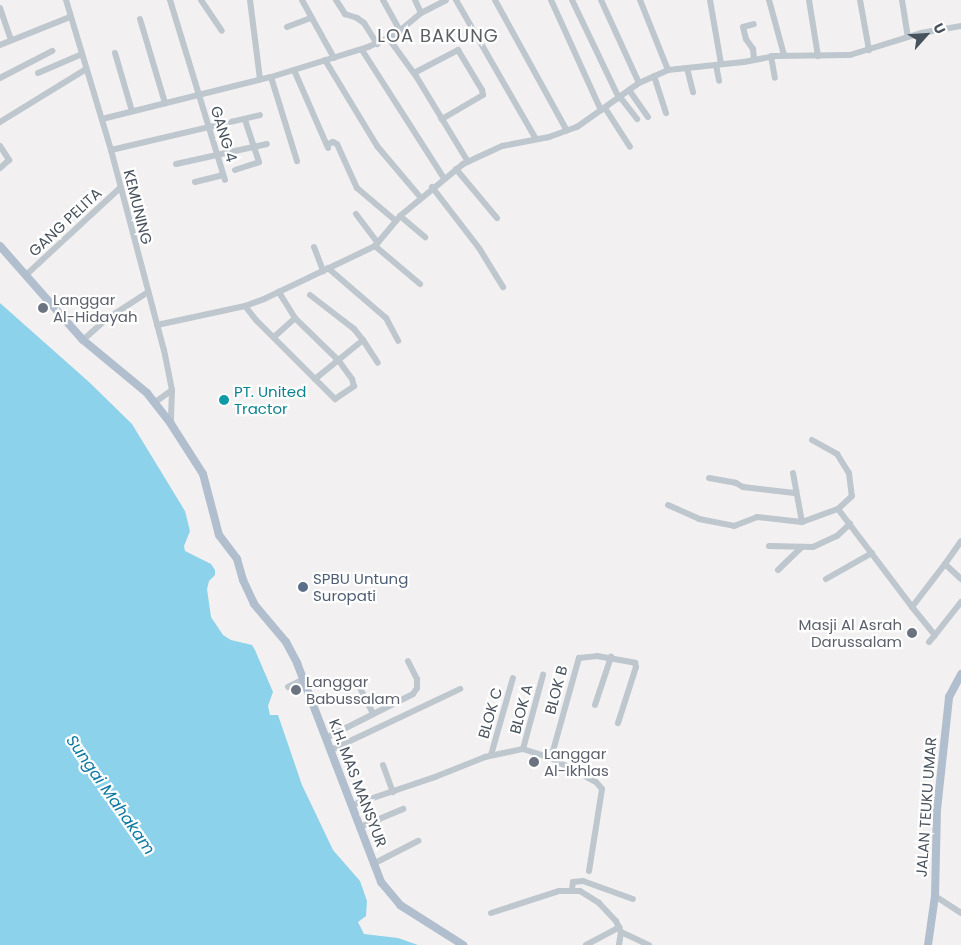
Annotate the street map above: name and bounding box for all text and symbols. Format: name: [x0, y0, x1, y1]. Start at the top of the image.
north arrow: [901, 10, 951, 60]
text: U: [928, 20, 951, 37]
district label: LOA BAKUNG: [376, 25, 500, 47]
street label: GANG 4: [207, 104, 241, 164]
street label: KEMUNING: [120, 168, 156, 246]
street label: GANG PELITA: [25, 184, 105, 260]
place label: Langgar Al-Hidayah: [53, 290, 138, 325]
marker: Langgar Al-Hidayah: [37, 302, 49, 314]
place label: PT. United Tractor: [234, 382, 306, 417]
marker: PT. United Tractor: [218, 394, 230, 406]
place label: SPBU Untung Suropati: [313, 569, 408, 604]
marker: SPBU Untung Suropati: [297, 581, 309, 593]
place label: Masji Al Asrah Darussalam: [799, 615, 902, 650]
marker: Masji Al Asrah Darussalam: [906, 627, 918, 639]
street label: BLOK B: [541, 664, 571, 716]
place label: Langgar Babussalam: [306, 672, 400, 707]
street label: BLOK A: [506, 682, 536, 736]
marker: Langgar Babussalam: [290, 684, 302, 696]
street label: BLOK C: [474, 686, 506, 740]
street label: K.H. MAS MANSYUR: [325, 716, 391, 850]
water label: Sungai Mahakam: [62, 732, 158, 858]
street label: JALAN TEUKU UMAR: [912, 736, 940, 878]
place label: Langgar Al-Ikhlas: [544, 744, 609, 779]
marker: Langgar Al-Ikhlas: [528, 756, 540, 768]

